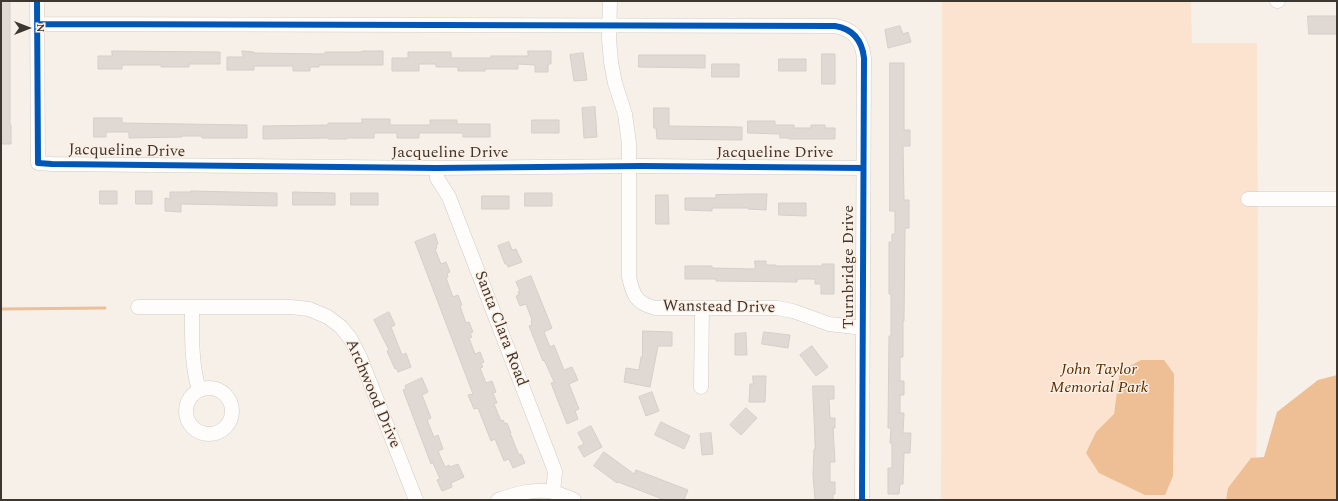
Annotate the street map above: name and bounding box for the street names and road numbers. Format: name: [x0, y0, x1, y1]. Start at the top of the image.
street label: Jacqueline Drive: [68, 141, 186, 163]
street label: Jacqueline Drive: [392, 144, 508, 164]
street label: Jacqueline Drive: [717, 144, 833, 164]
street label: Turnbridge Drive: [840, 205, 860, 329]
street label: Santa Clara Road: [469, 269, 531, 389]
street label: Wanstead Drive: [662, 297, 776, 319]
street label: Archwood Drive: [340, 336, 404, 452]

